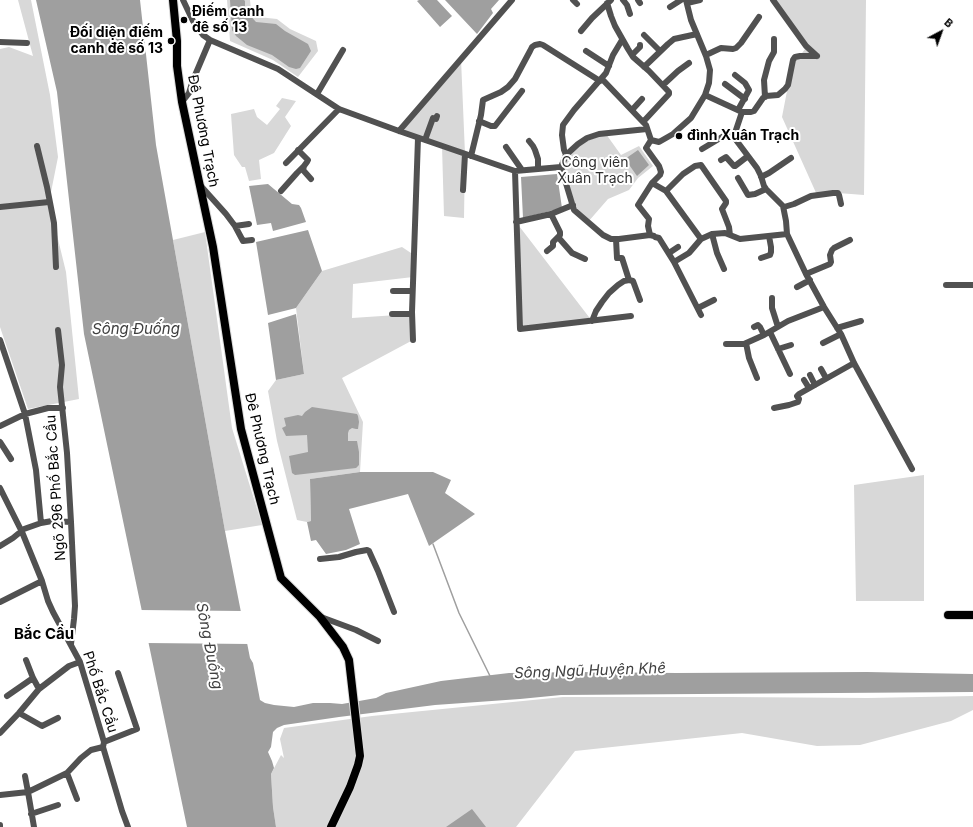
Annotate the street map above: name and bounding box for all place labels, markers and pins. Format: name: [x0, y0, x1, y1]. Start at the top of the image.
place label: Điếm canh đê số 13: [192, 4, 264, 36]
marker: Điếm canh đê số 13: [179, 15, 189, 25]
place label: Đối diện điếm canh đê số 13: [70, 25, 163, 58]
marker: Đối diện điếm canh đê số 13: [166, 36, 176, 46]
place label: đình Xuân Trạch: [687, 128, 799, 144]
marker: đình Xuân Trạch: [674, 131, 684, 141]

